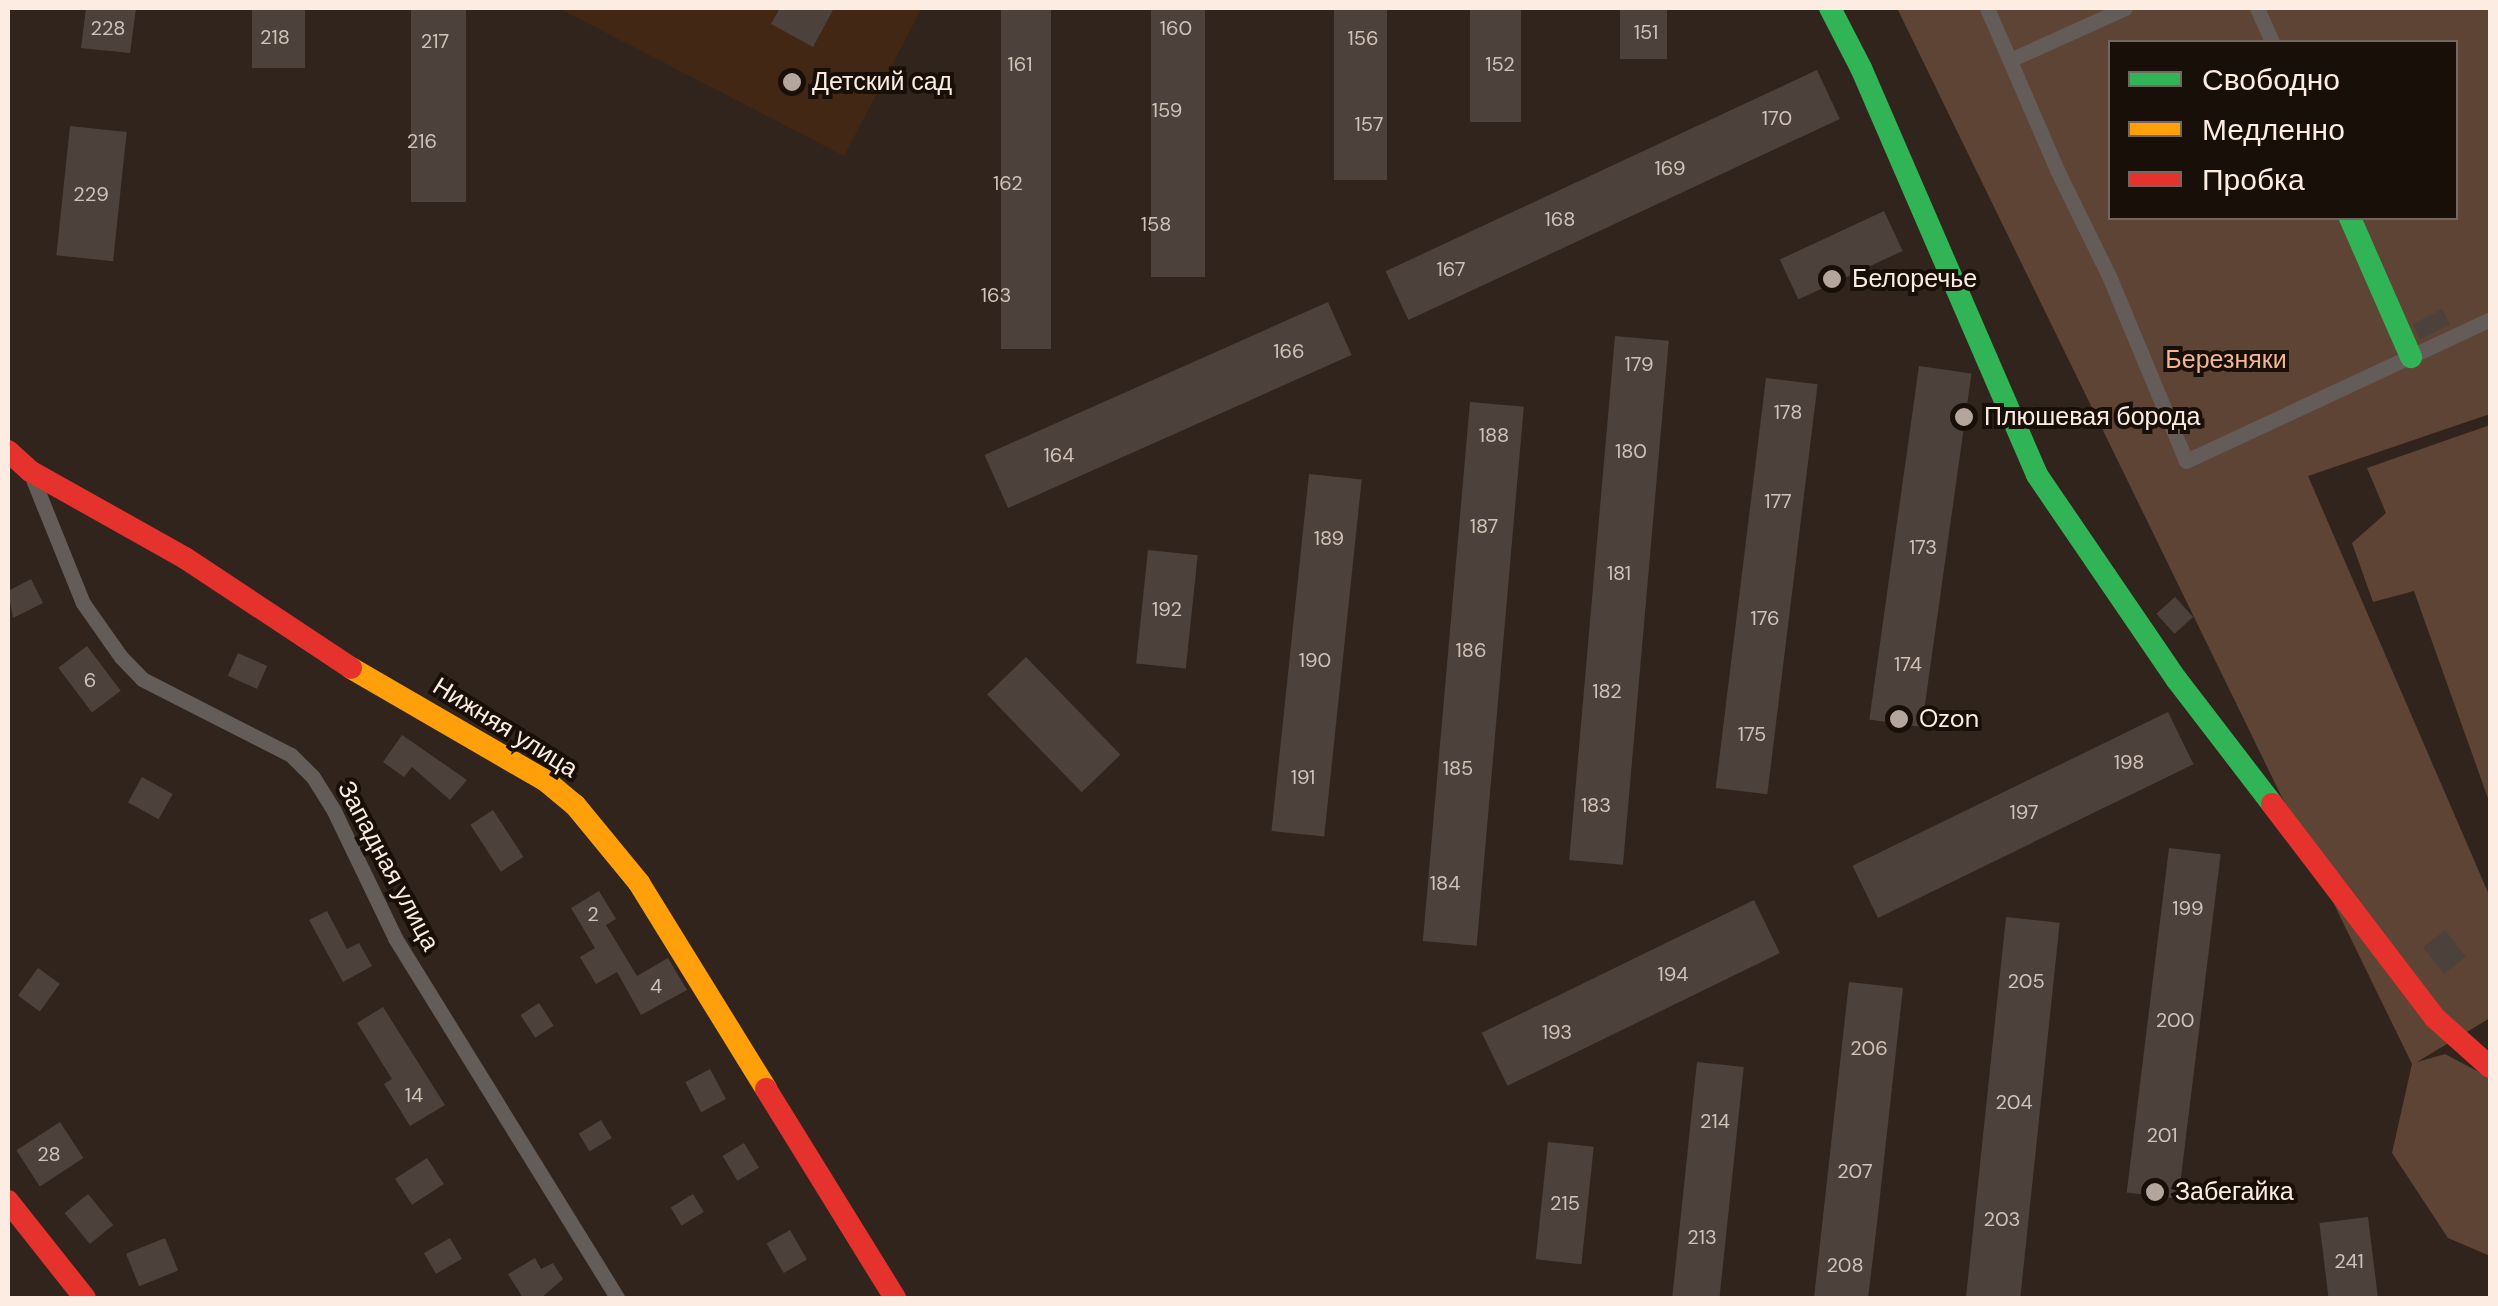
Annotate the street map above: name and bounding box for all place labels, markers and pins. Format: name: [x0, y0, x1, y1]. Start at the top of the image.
place label: Детский сад: [812, 67, 952, 97]
marker: Детский сад: [781, 71, 803, 93]
place label: Белоречье: [1852, 264, 1977, 294]
marker: Белоречье: [1821, 268, 1843, 290]
place label: Плюшевая борода: [1984, 402, 2200, 432]
marker: Плюшевая борода: [1953, 406, 1975, 428]
place label: Ozon: [1919, 704, 1979, 734]
marker: Ozon: [1888, 708, 1910, 730]
place label: Забегайка: [2175, 1177, 2294, 1207]
marker: Забегайка: [2144, 1181, 2166, 1203]

